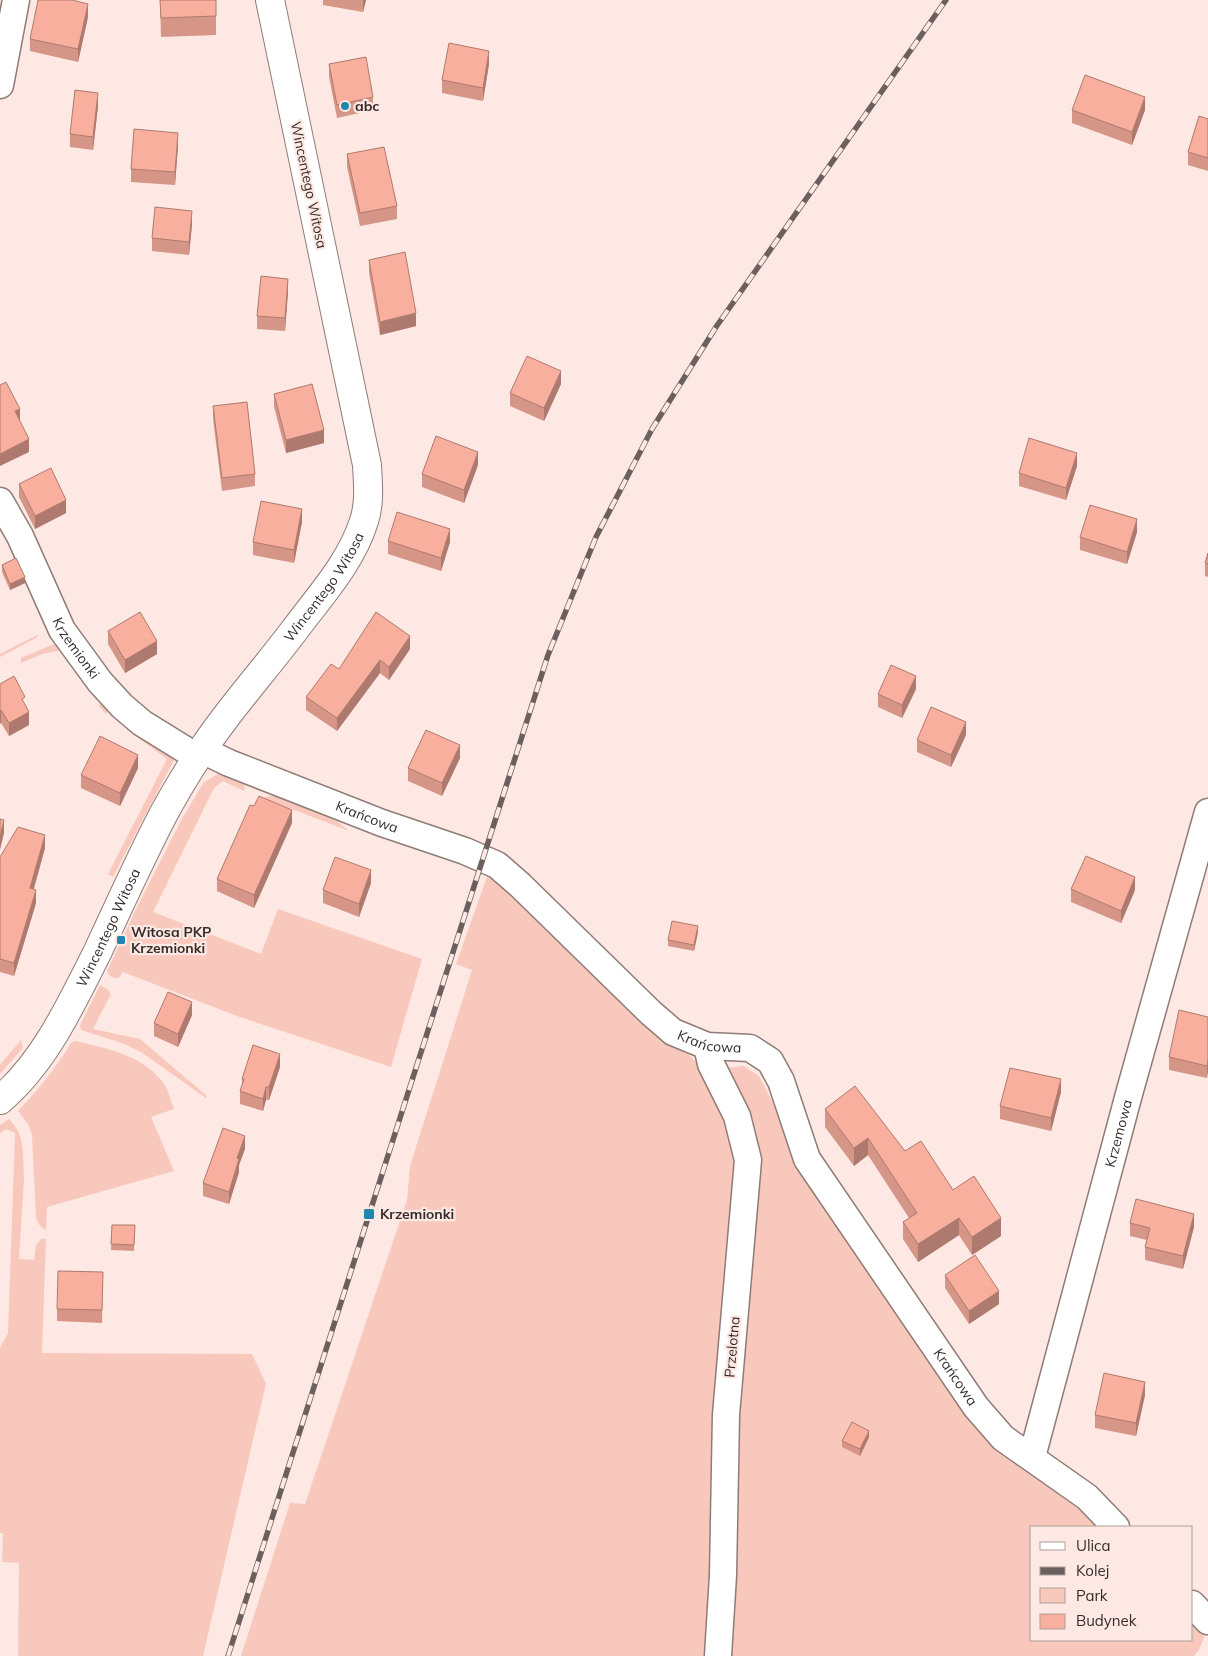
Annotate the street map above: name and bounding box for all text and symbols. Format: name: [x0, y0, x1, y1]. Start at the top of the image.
place label: abc: [355, 97, 379, 115]
marker: abc: [339, 100, 351, 112]
street label: Wincentego Witosa: [287, 120, 331, 250]
street label: Wincentego Witosa: [280, 530, 368, 645]
street label: Krzemionki: [49, 615, 104, 682]
street label: Krańcowa: [333, 797, 401, 837]
street label: Wincentego Witosa: [72, 865, 144, 990]
place label: Witosa PKP Krzemionki: [131, 923, 211, 957]
marker: Witosa PKP Krzemionki: [115, 934, 127, 946]
street label: Krańcowa: [675, 1026, 742, 1057]
street label: Krzemowa: [1101, 1098, 1136, 1169]
place label: Krzemionki: [380, 1205, 454, 1223]
marker: Krzemionki: [362, 1207, 376, 1221]
street label: Przelotna: [720, 1316, 744, 1378]
street label: Krańcowa: [930, 1345, 981, 1409]
legend: [1030, 1526, 1193, 1641]
text: Ulica: [1076, 1536, 1110, 1555]
text: Kolej: [1076, 1561, 1109, 1580]
text: Park: [1076, 1586, 1108, 1605]
text: Budynek: [1076, 1611, 1137, 1630]

